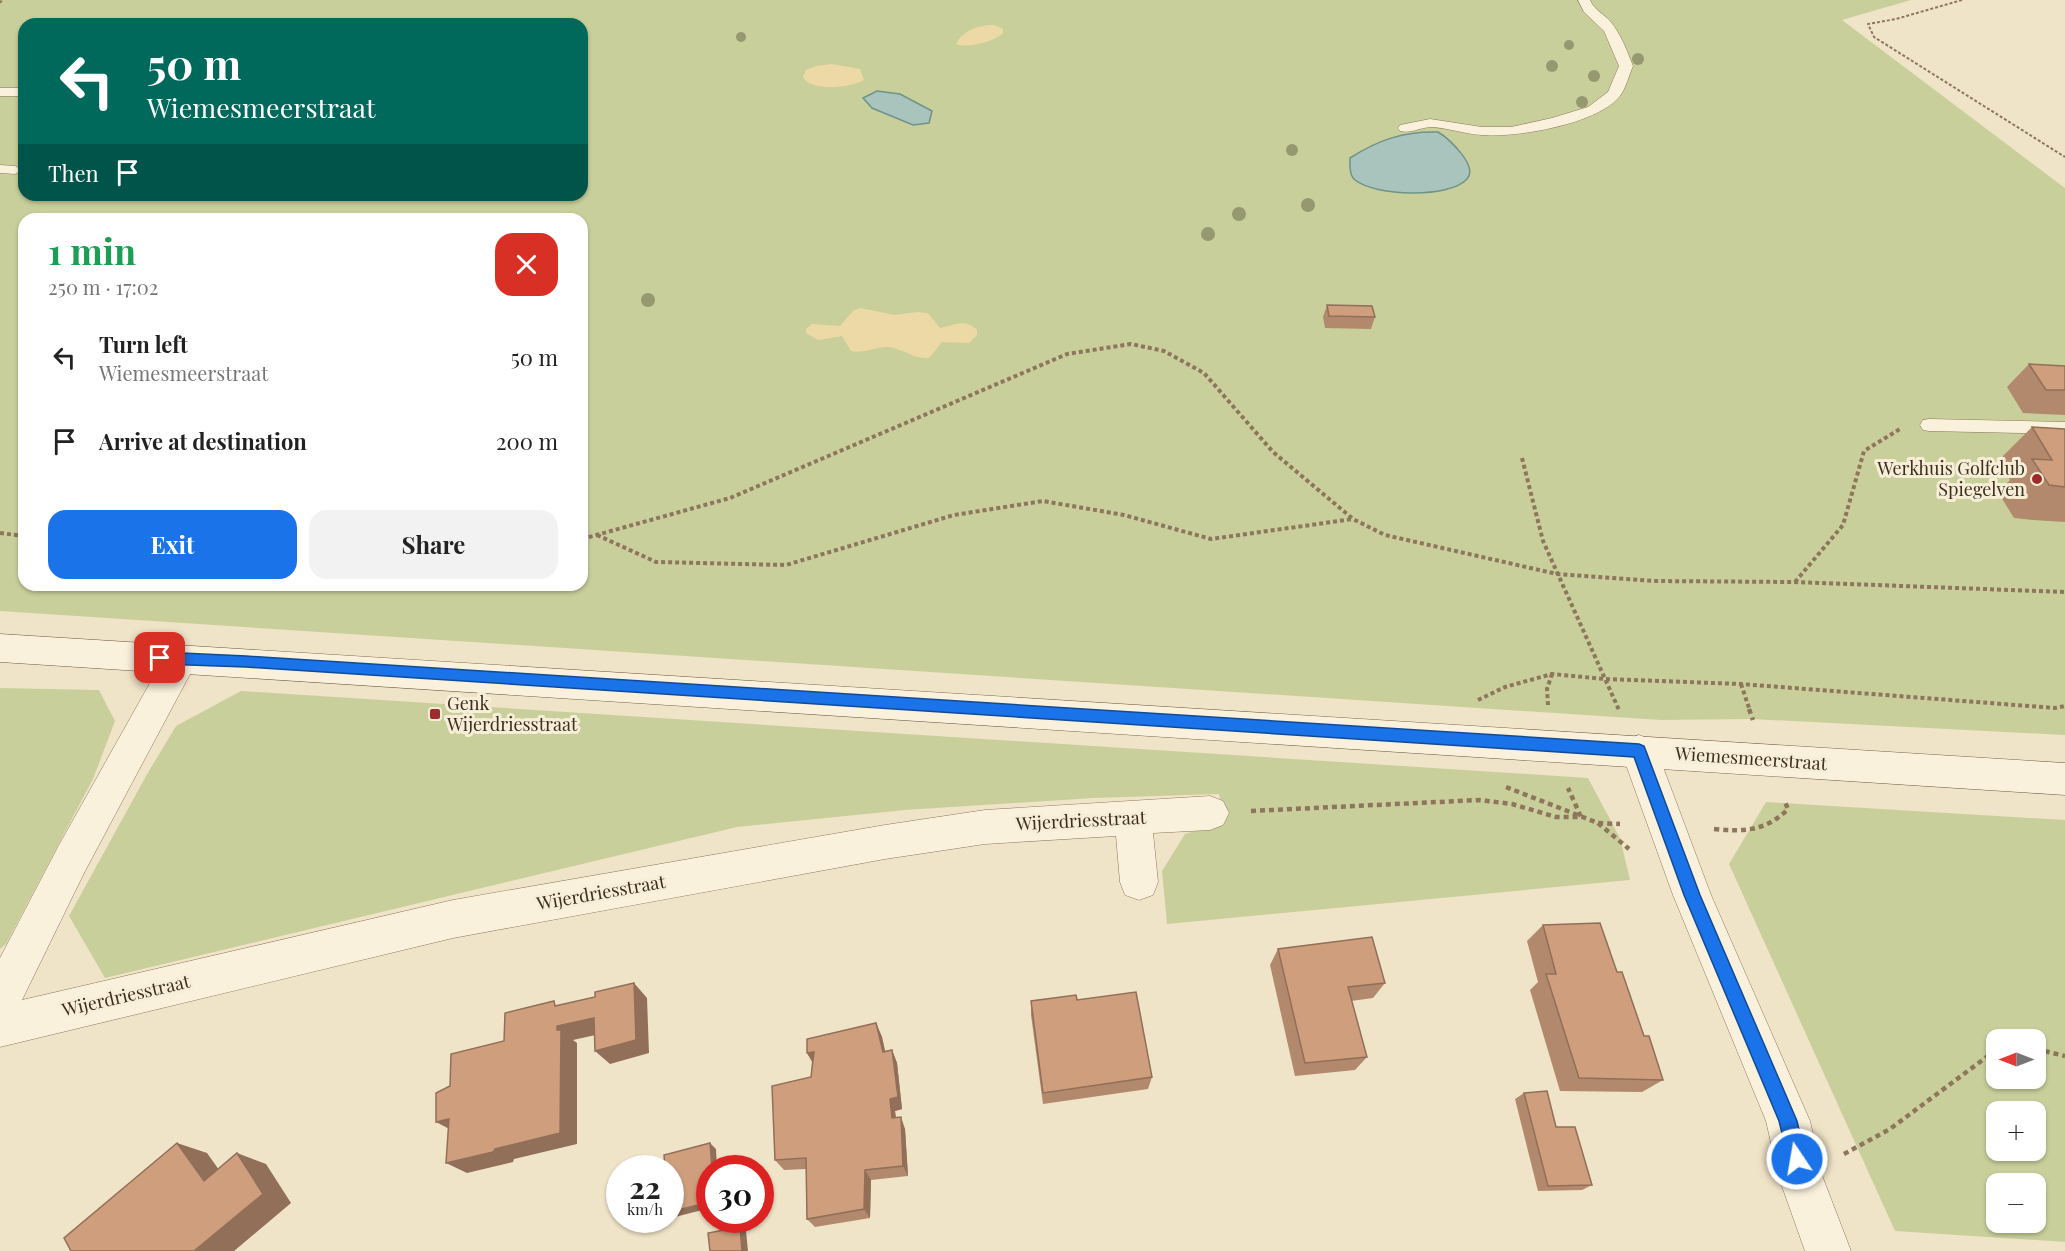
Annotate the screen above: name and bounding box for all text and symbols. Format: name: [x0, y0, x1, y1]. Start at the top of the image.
text: 50 m: [147, 35, 241, 91]
icon: left: [48, 42, 126, 120]
text: Wiemesmeerstraat: [147, 89, 375, 125]
icon: arrive: [111, 156, 144, 189]
text: Then: [48, 158, 99, 188]
text: 1 min: [48, 226, 136, 274]
button: close: [495, 233, 558, 296]
text: 250 m · 17:02: [48, 273, 158, 300]
text: Turn left: [99, 329, 188, 359]
icon: left: [48, 341, 81, 374]
text: 50 m: [511, 342, 558, 372]
text: Wiemesmeerstraat: [99, 359, 268, 386]
icon: arrive: [48, 425, 81, 458]
text: Arrive at destination: [99, 426, 307, 456]
text: 200 m: [496, 426, 558, 456]
place label: Werkhuis Golfclub Spiegelven: [1876, 456, 2025, 501]
marker: Werkhuis Golfclub Spiegelven: [2030, 472, 2044, 486]
button: Exit: [48, 510, 297, 579]
button: Share: [309, 510, 558, 579]
pin: [134, 632, 185, 683]
icon: arrive: [143, 641, 176, 674]
place label: Genk Wijerdriesstraat: [446, 691, 578, 736]
marker: Genk Wijerdriesstraat: [428, 707, 442, 721]
street label: Wiemesmeerstraat: [1673, 741, 1828, 775]
street label: Wijerdriesstraat: [1014, 805, 1147, 835]
street label: Wijerdriesstraat: [534, 869, 668, 915]
street label: Wijerdriesstraat: [59, 969, 193, 1022]
north arrow: [1986, 1029, 2046, 1089]
map controls: [1986, 1029, 2046, 1233]
button: +: [1986, 1101, 2046, 1161]
position arrow: [1765, 1127, 1829, 1191]
speed limit sign: 30: [696, 1155, 774, 1233]
text: 22: [629, 1167, 661, 1207]
button: −: [1986, 1173, 2046, 1233]
text: km/h: [627, 1199, 663, 1219]

